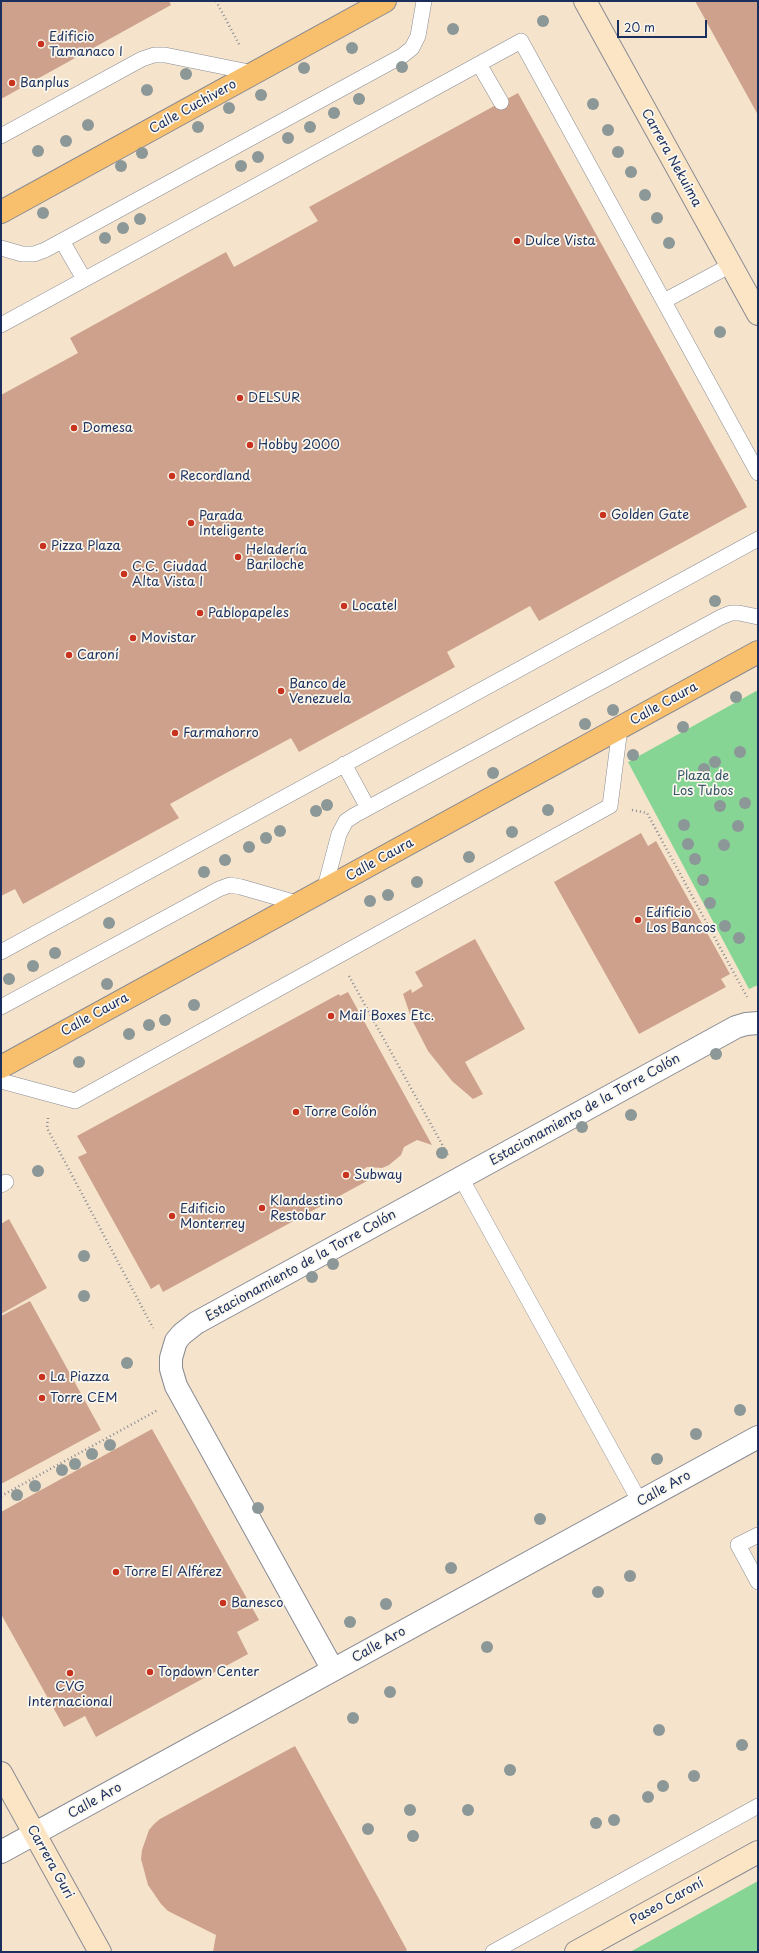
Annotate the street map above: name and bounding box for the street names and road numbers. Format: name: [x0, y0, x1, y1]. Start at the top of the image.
street label: Calle Cuchivero: [147, 77, 239, 137]
street label: Carrera Nekuima: [638, 106, 704, 210]
street label: Calle Caura: [628, 679, 700, 729]
street label: Calle Caura: [344, 835, 416, 885]
street label: Calle Caura: [59, 990, 131, 1040]
street label: Estacionamiento de la Torre Colón: [487, 1051, 683, 1169]
street label: Estacionamiento de la Torre Colón: [203, 1207, 399, 1325]
street label: Calle Aro: [634, 1468, 694, 1510]
street label: Calle Aro: [349, 1624, 409, 1666]
street label: Calle Aro: [65, 1780, 125, 1822]
street label: Carrera Guri: [23, 1823, 77, 1901]
street label: Paseo Caroní: [628, 1875, 706, 1929]

